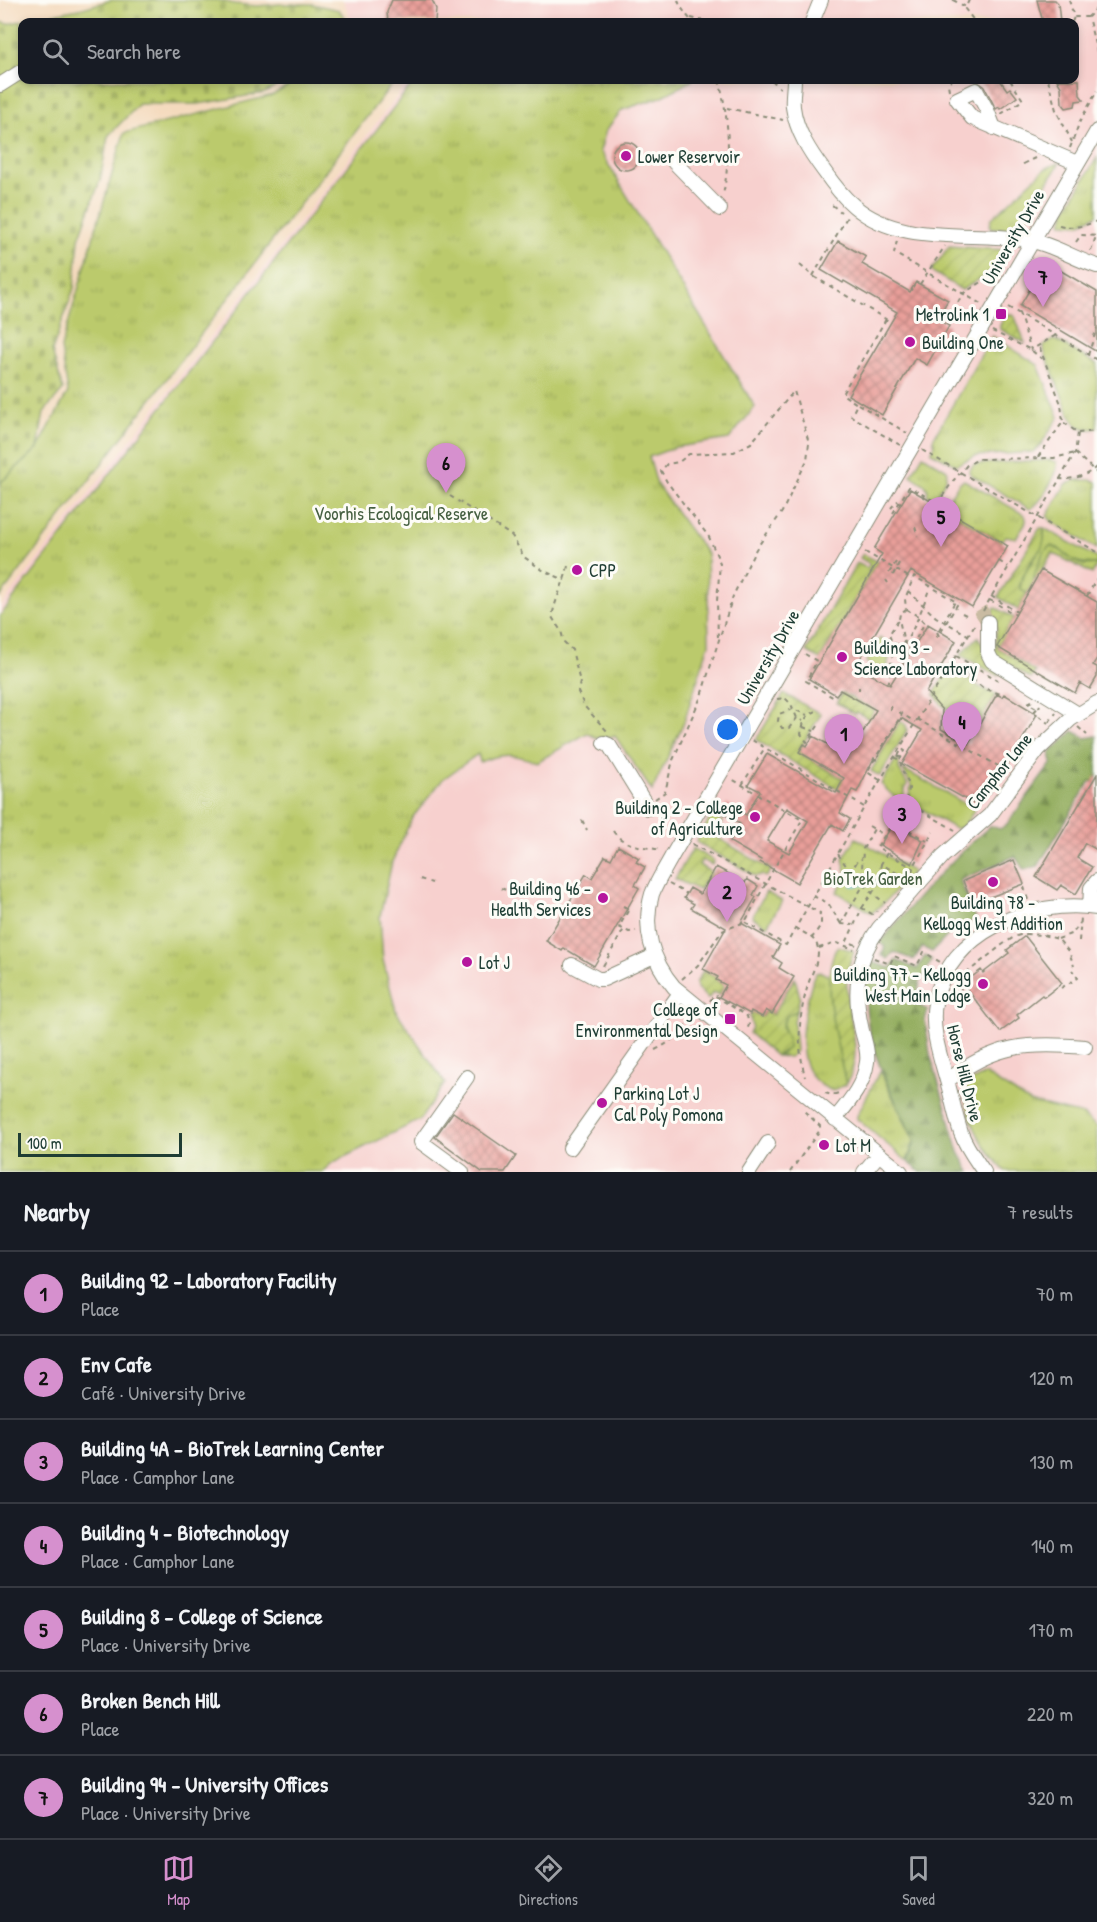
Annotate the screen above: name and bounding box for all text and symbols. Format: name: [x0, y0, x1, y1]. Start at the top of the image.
search box: [18, 18, 1079, 84]
icon: search: [39, 35, 72, 68]
text: Search here: [87, 36, 181, 66]
place label: Lower Reservoir: [638, 144, 740, 169]
marker: Lower Reservoir: [619, 149, 633, 163]
street label: University Drive: [976, 185, 1050, 289]
pin: 7: [1024, 258, 1062, 307]
place label: Metrolink 1: [916, 302, 989, 327]
marker: Metrolink 1: [994, 307, 1008, 321]
place label: Building One: [922, 330, 1004, 355]
marker: Building One: [903, 335, 917, 349]
pin: 6: [426, 444, 466, 493]
pin: 5: [922, 498, 960, 547]
park label: Voorhis Ecological Reserve: [314, 501, 488, 526]
place label: CPP: [589, 558, 616, 583]
marker: CPP: [570, 563, 584, 577]
street label: University Drive: [731, 605, 805, 709]
place label: Building 3 - Science Laboratory: [854, 635, 978, 681]
marker: Building 3 - Science Laboratory: [835, 650, 849, 664]
pin: 4: [942, 702, 982, 752]
pin: 1: [824, 714, 864, 764]
your location: [713, 715, 742, 744]
street label: Camphor Lane: [960, 727, 1038, 815]
pin: 3: [882, 794, 922, 844]
place label: Building 2 - College of Agriculture: [615, 795, 743, 841]
marker: Building 2 - College of Agriculture: [748, 810, 762, 824]
park label: BioTrek Garden: [823, 866, 923, 891]
pin: 2: [708, 872, 746, 922]
marker: Building 78 - Kellogg West Addition: [986, 875, 1000, 889]
place label: Building 46 - Health Services: [491, 876, 591, 922]
place label: Building 78 - Kellogg West Addition: [923, 890, 1063, 936]
marker: Building 46 - Health Services: [596, 891, 610, 905]
place label: Lot J: [479, 950, 510, 975]
marker: Lot J: [460, 955, 474, 969]
place label: Building 77 - Kellogg West Main Lodge: [834, 962, 971, 1008]
marker: Building 77 - Kellogg West Main Lodge: [976, 977, 990, 991]
place label: College of Environmental Design: [576, 997, 719, 1043]
marker: College of Environmental Design: [723, 1012, 737, 1026]
street label: Horse Hill Drive: [941, 1022, 989, 1124]
place label: Parking Lot J Cal Poly Pomona: [614, 1081, 723, 1127]
marker: Parking Lot J Cal Poly Pomona: [595, 1096, 609, 1110]
scale bar: [18, 1130, 182, 1158]
text: 100 m: [27, 1132, 62, 1154]
place label: Lot M: [836, 1133, 871, 1158]
marker: Lot M: [817, 1138, 831, 1152]
text: Nearby: [24, 1194, 90, 1229]
text: 7 results: [1007, 1198, 1073, 1225]
text: Building 92 - Laboratory Facility: [81, 1265, 337, 1295]
text: 1: [40, 1280, 47, 1307]
text: 70 m: [1036, 1280, 1073, 1307]
text: Place: [81, 1295, 120, 1322]
text: Env Cafe: [81, 1349, 152, 1379]
text: 2: [39, 1364, 48, 1391]
text: 120 m: [1029, 1364, 1073, 1391]
text: Café · University Drive: [81, 1379, 246, 1406]
text: Building 4A - BioTrek Learning Center: [81, 1433, 384, 1463]
text: 3: [39, 1448, 48, 1475]
text: 130 m: [1030, 1448, 1073, 1475]
text: Place · Camphor Lane: [81, 1463, 235, 1490]
text: Building 4 - Biotechnology: [81, 1517, 289, 1547]
text: 4: [40, 1532, 47, 1559]
text: 140 m: [1031, 1532, 1073, 1559]
text: Place · Camphor Lane: [81, 1547, 235, 1574]
text: Building 8 - College of Science: [81, 1601, 323, 1631]
text: 5: [39, 1616, 48, 1643]
text: 170 m: [1029, 1616, 1073, 1643]
text: Place · University Drive: [81, 1631, 251, 1658]
text: Broken Bench Hill: [81, 1685, 220, 1715]
text: 6: [40, 1700, 47, 1727]
text: 220 m: [1027, 1700, 1073, 1727]
text: Place: [81, 1715, 120, 1742]
text: Building 94 - University Offices: [81, 1769, 328, 1799]
text: 7: [39, 1784, 48, 1811]
text: 320 m: [1028, 1784, 1073, 1811]
text: Place · University Drive: [81, 1799, 251, 1826]
tab: Map: [162, 1852, 195, 1910]
tab: Directions: [519, 1852, 578, 1910]
tab: Saved: [902, 1852, 935, 1910]

